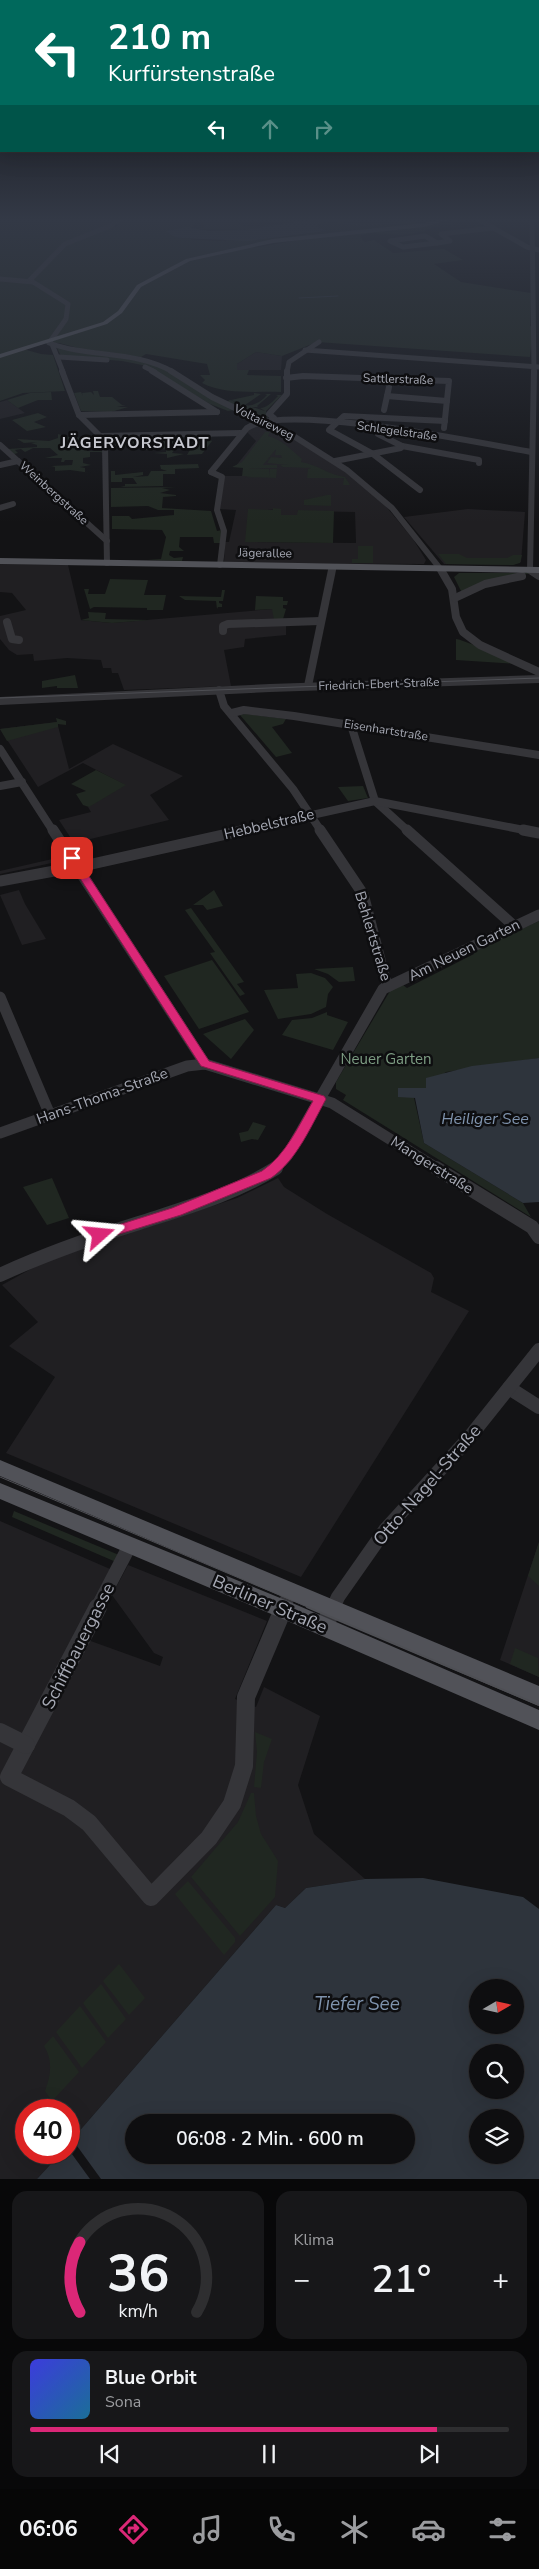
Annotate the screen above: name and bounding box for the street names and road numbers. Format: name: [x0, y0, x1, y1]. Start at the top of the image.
street label: Sattlerstraße: [363, 370, 433, 388]
street label: Voltaireweg: [230, 400, 297, 443]
street label: Schlegelstraße: [356, 417, 438, 445]
street label: Weinbergstraße: [16, 458, 92, 528]
street label: Jägerallee: [237, 545, 292, 561]
street label: Friedrich-Ebert-Straße: [318, 674, 440, 694]
street label: Eisenhartstraße: [343, 715, 429, 745]
street label: Hebbelstraße: [222, 804, 316, 844]
street label: Behlertstraße: [350, 889, 396, 983]
street label: Am Neuen Garten: [405, 914, 523, 986]
street label: Hans-Thoma-Straße: [34, 1063, 170, 1129]
street label: Mangerstraße: [387, 1132, 477, 1198]
street label: Otto-Nagel-Straße: [368, 1419, 486, 1551]
street label: Berliner Straße: [209, 1569, 331, 1639]
street label: Schiffbauergasse: [36, 1579, 120, 1713]

